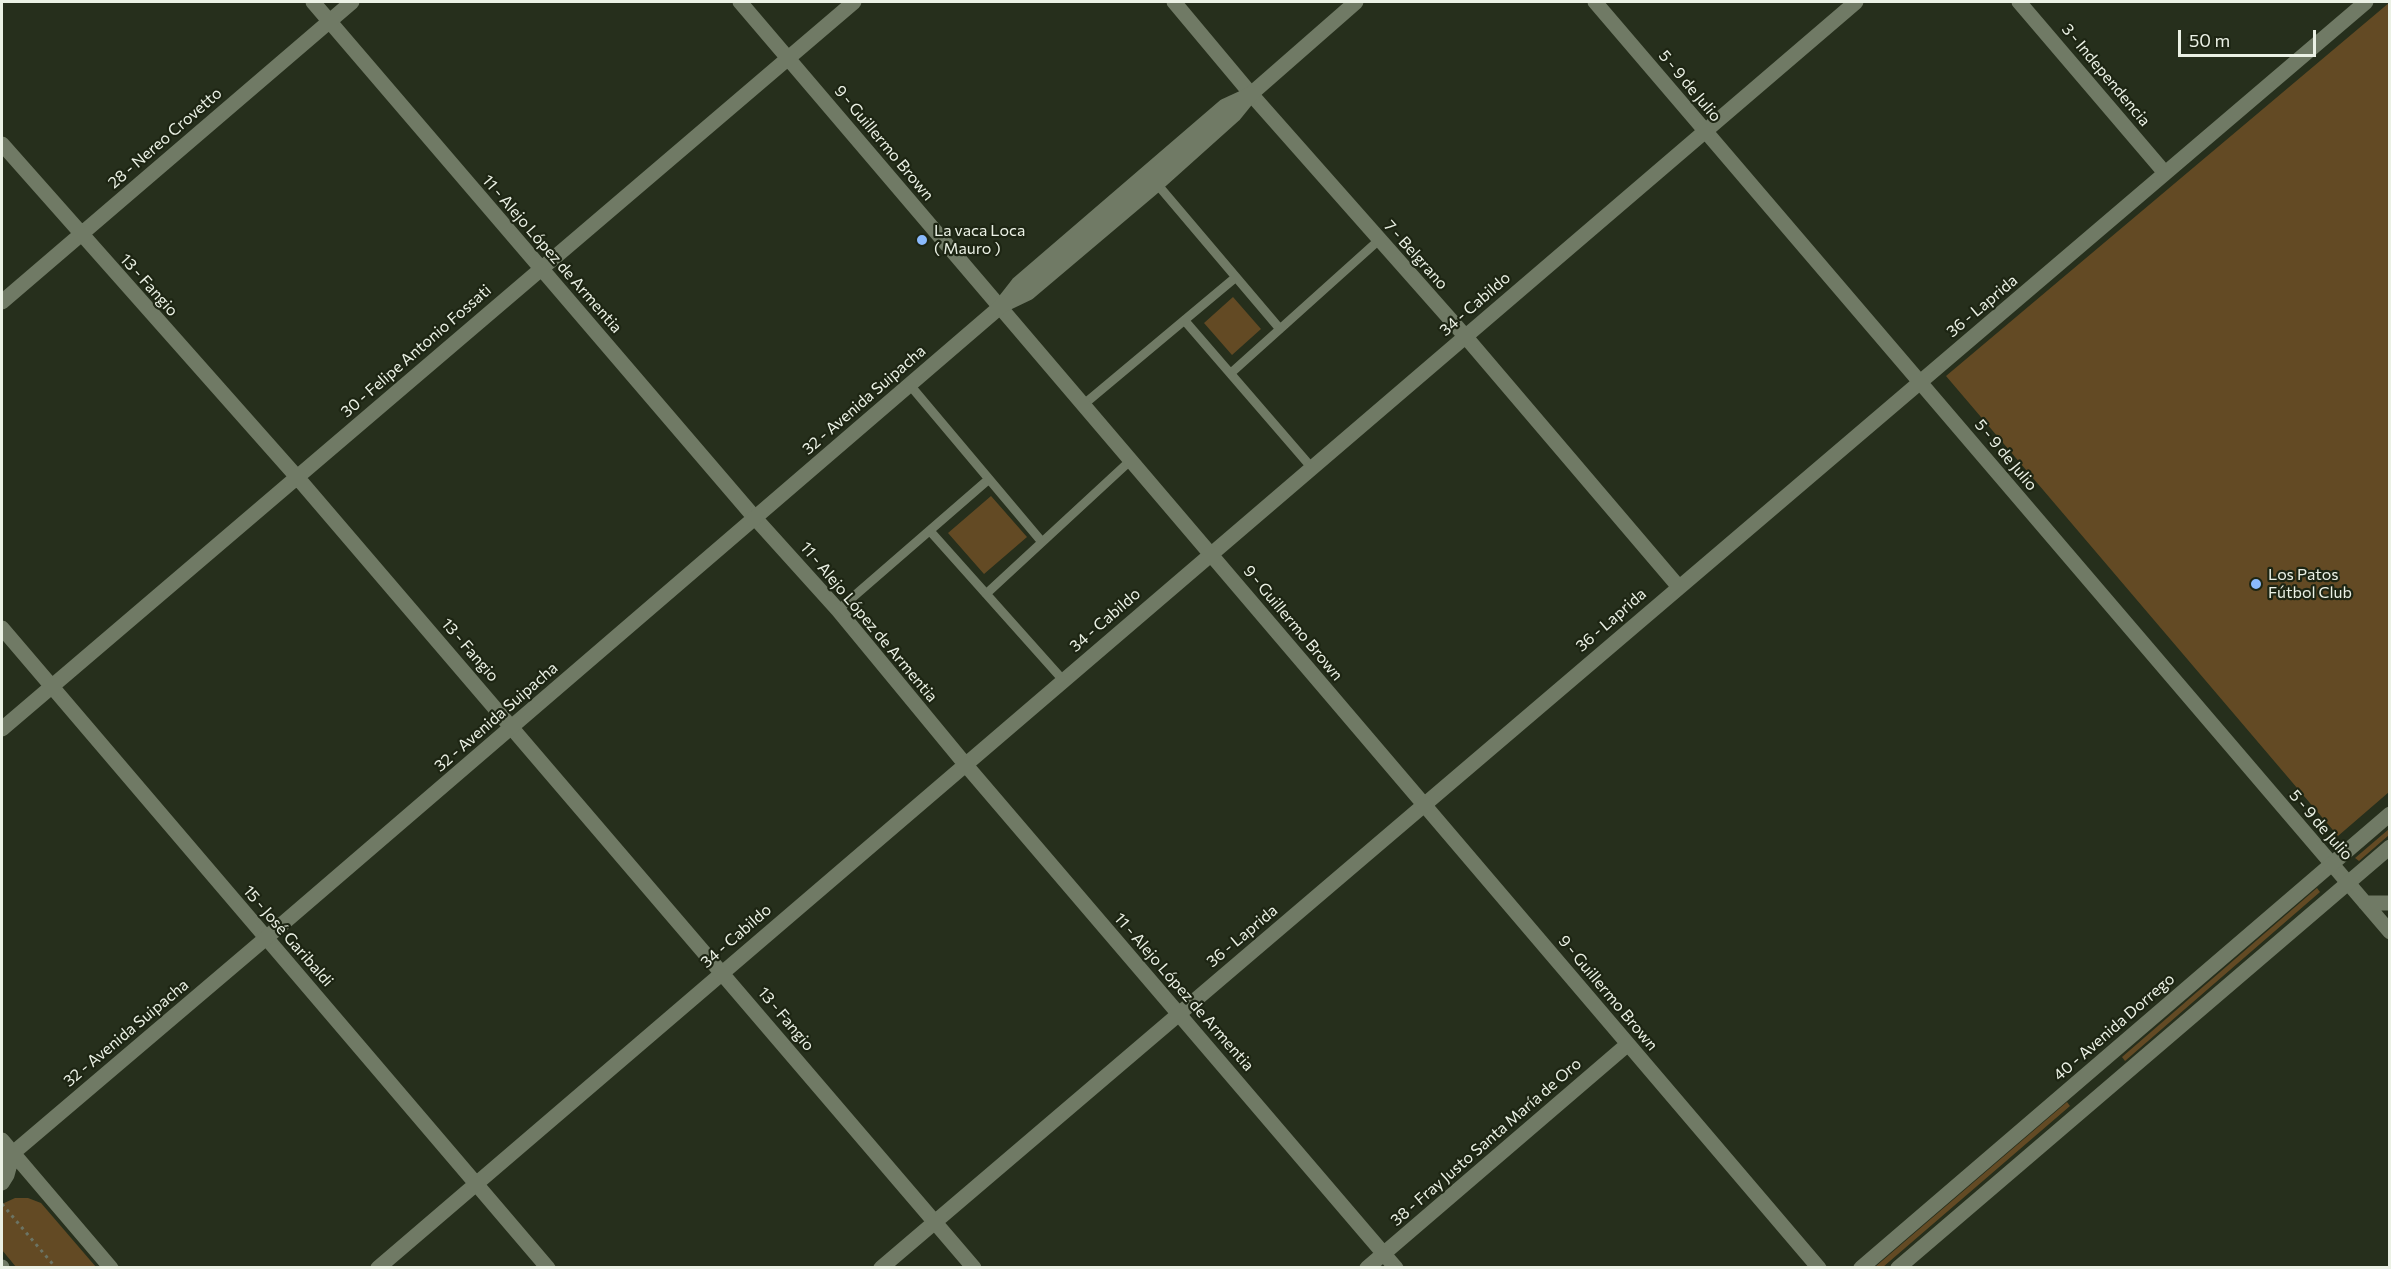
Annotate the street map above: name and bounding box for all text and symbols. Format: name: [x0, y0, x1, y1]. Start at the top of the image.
scale bar: [2181, 18, 2319, 56]
street label: 3 - Independencia: [2058, 20, 2154, 130]
text: 50 m: [2189, 29, 2230, 51]
street label: 5 - 9 de Julio: [1655, 47, 1725, 125]
street label: 9 - Guillermo Brown: [830, 81, 938, 205]
street label: 28 - Nereo Crovetto: [104, 83, 226, 193]
street label: 11 - Alejo López de Armentia: [478, 171, 626, 337]
street label: 7 - Belgrano: [1380, 217, 1452, 293]
place label: La vaca Loca ( Mauro ): [934, 221, 1025, 259]
marker: La vaca Loca ( Mauro ): [915, 233, 929, 247]
street label: 13 - Fangio: [116, 250, 182, 320]
street label: 34 - Cabildo: [1436, 268, 1514, 340]
street label: 36 - Laprida: [1943, 271, 2021, 341]
street label: 30 - Felipe Antonio Fossati: [337, 281, 495, 421]
street label: 32 - Avenida Suipacha: [798, 341, 930, 459]
street label: 5 - 9 de Julio: [1971, 416, 2041, 494]
street label: 11 - Alejo López de Armentia: [796, 538, 942, 706]
street label: 9 - Guillermo Brown: [1239, 561, 1347, 685]
place label: Los Patos Fútbol Club: [2268, 565, 2352, 603]
marker: Los Patos Fútbol Club: [2249, 577, 2263, 591]
street label: 34 - Cabildo: [1066, 584, 1144, 656]
street label: 36 - Laprida: [1572, 584, 1650, 656]
street label: 13 - Fangio: [437, 614, 503, 686]
street label: 32 - Avenida Suipacha: [430, 658, 562, 776]
street label: 5 - 9 de Julio: [2285, 786, 2357, 864]
street label: 15 - José Garibaldi: [239, 882, 337, 990]
street label: 34 - Cabildo: [697, 900, 775, 972]
street label: 36 - Laprida: [1203, 901, 1281, 971]
street label: 11 - Alejo López de Armentia: [1110, 909, 1258, 1075]
street label: 9 - Guillermo Brown: [1554, 931, 1662, 1055]
street label: 40 - Avenida Dorrego: [2050, 969, 2178, 1085]
street label: 32 - Avenida Suipacha: [60, 975, 192, 1091]
street label: 13 - Fangio: [754, 983, 818, 1055]
street label: 38 - Fray Justo Santa María de Oro: [1387, 1054, 1585, 1230]

